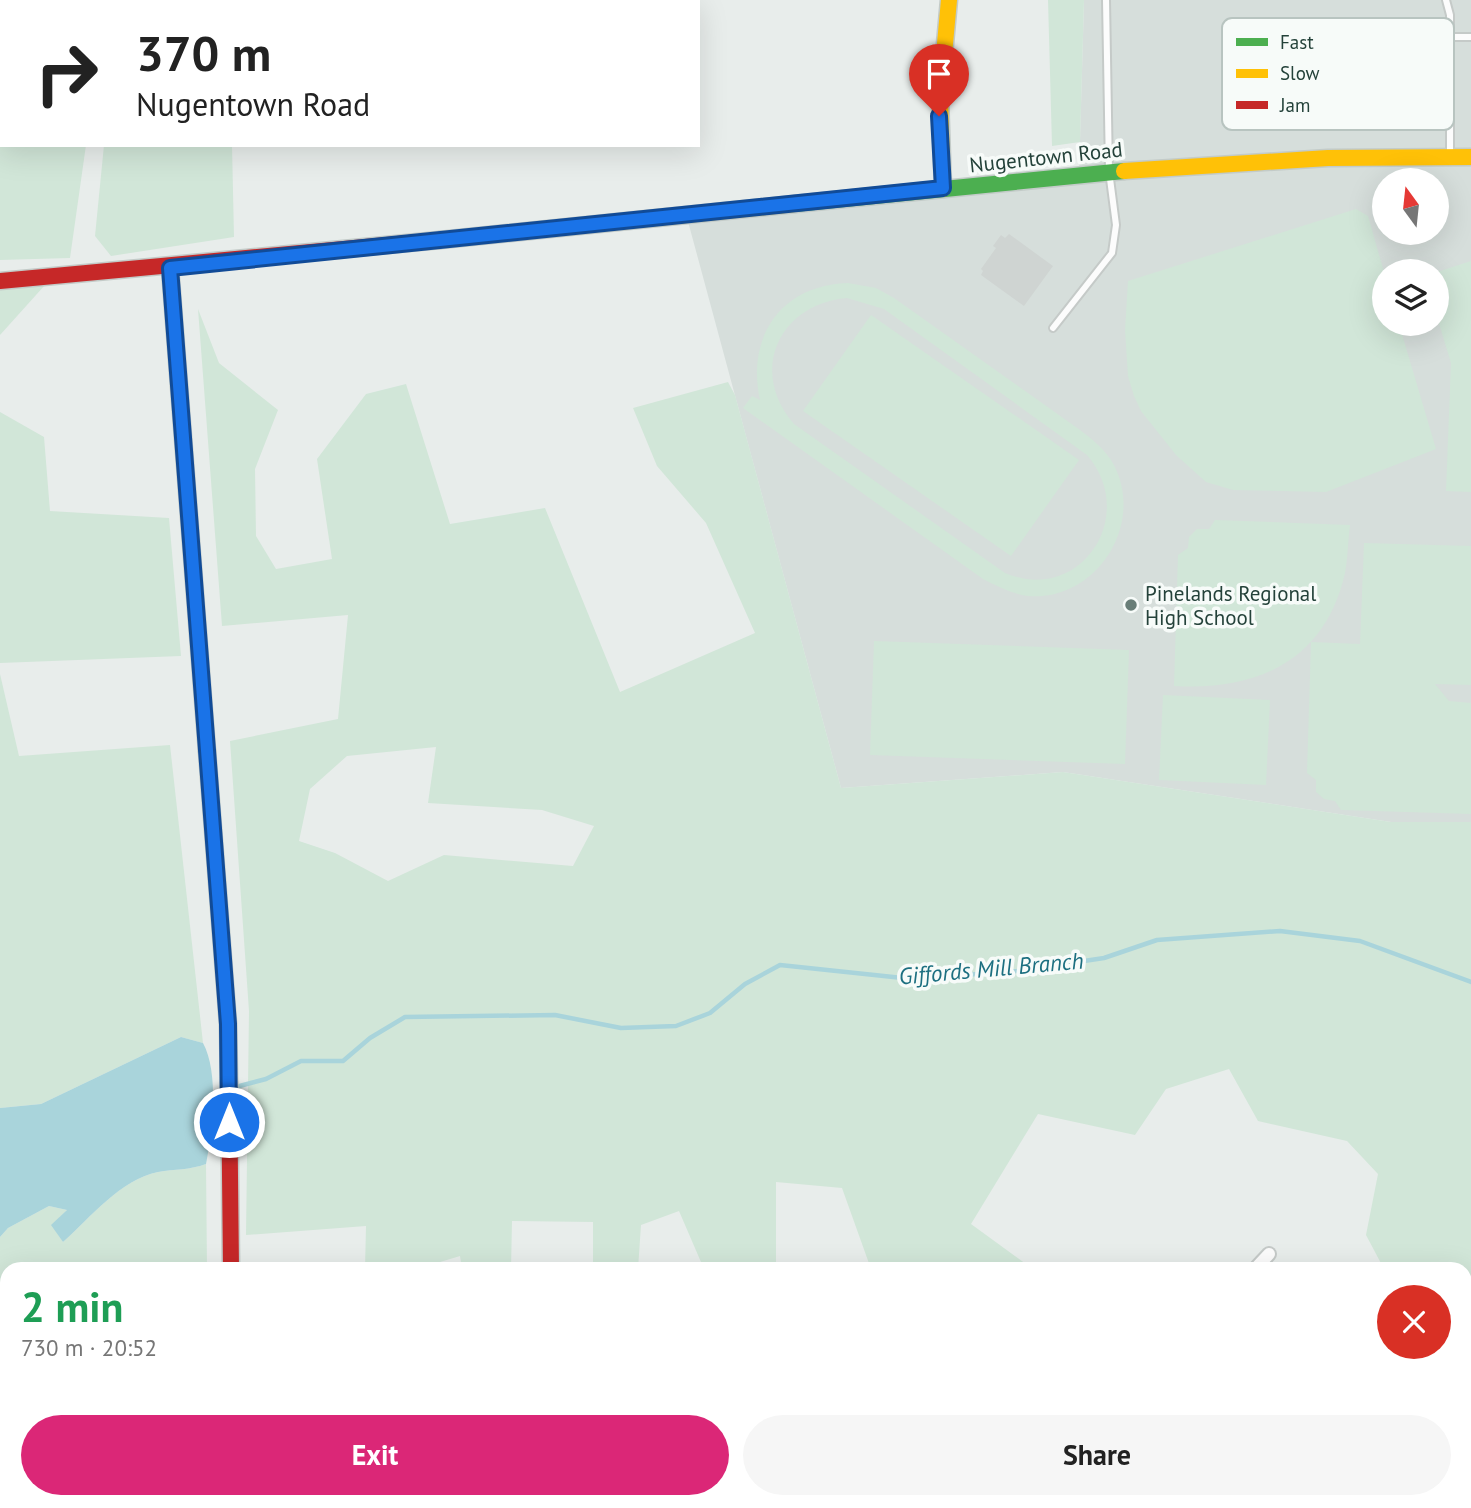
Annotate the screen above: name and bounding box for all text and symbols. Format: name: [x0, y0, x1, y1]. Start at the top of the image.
legend: [1222, 18, 1454, 130]
text: 370 m: [136, 21, 271, 85]
icon: right: [21, 28, 112, 119]
text: Fast: [1280, 30, 1314, 54]
pin: [909, 44, 969, 116]
icon: arrive: [920, 55, 958, 93]
text: Slow: [1280, 61, 1320, 85]
text: Nugentown Road: [136, 83, 370, 125]
text: Jam: [1279, 93, 1310, 117]
street label: Nugentown Road: [968, 136, 1124, 178]
north arrow: [1372, 168, 1449, 245]
map controls: [1372, 168, 1449, 336]
button: layers: [1372, 259, 1449, 336]
place label: Pinelands Regional High School: [1145, 580, 1316, 631]
marker: Pinelands Regional High School: [1123, 597, 1139, 613]
water label: Giffords Mill Branch: [897, 945, 1085, 991]
position arrow: [192, 1085, 266, 1159]
text: 2 min: [21, 1279, 123, 1334]
button: close: [1377, 1285, 1451, 1359]
text: 730 m · 20:52: [21, 1333, 157, 1362]
button: Exit: [21, 1415, 729, 1495]
button: Share: [743, 1415, 1451, 1495]

